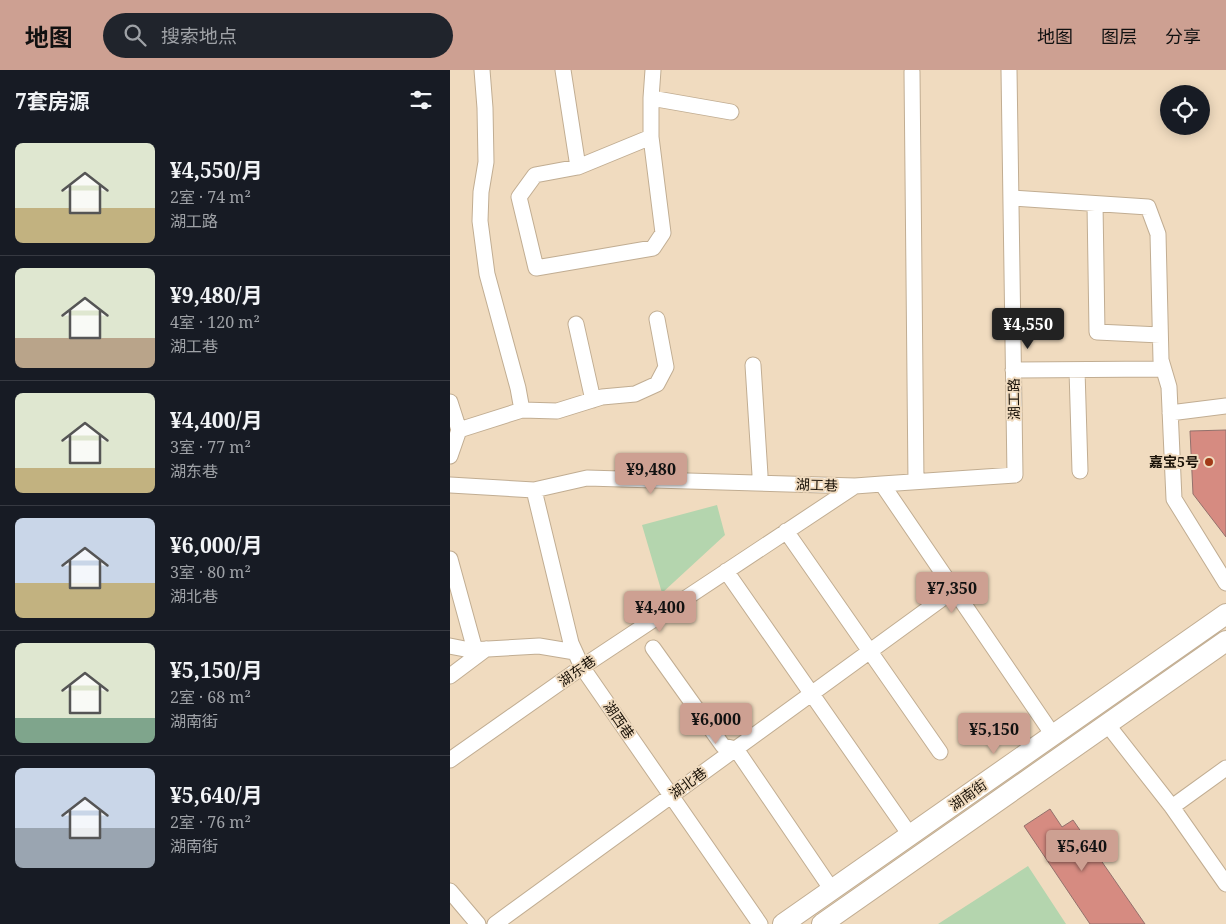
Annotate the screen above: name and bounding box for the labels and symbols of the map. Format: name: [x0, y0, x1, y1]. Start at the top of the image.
pin: ¥4,550: [987, 308, 1069, 350]
street label: 湖工路: [1004, 378, 1023, 420]
pin: ¥9,480: [610, 452, 692, 495]
place label: 嘉宝5号: [1149, 452, 1199, 471]
marker: 嘉宝5号: [1203, 456, 1215, 468]
street label: 湖工巷: [796, 474, 838, 495]
pin: ¥7,350: [911, 572, 993, 614]
pin: ¥4,400: [619, 590, 701, 633]
street label: 湖东巷: [554, 651, 599, 690]
street label: 湖西巷: [600, 697, 639, 742]
pin: ¥6,000: [675, 702, 757, 745]
pin: ¥5,150: [953, 712, 1035, 755]
street label: 湖北巷: [665, 763, 710, 803]
street label: 湖南街: [945, 775, 990, 814]
pin: ¥5,640: [1041, 830, 1123, 872]

